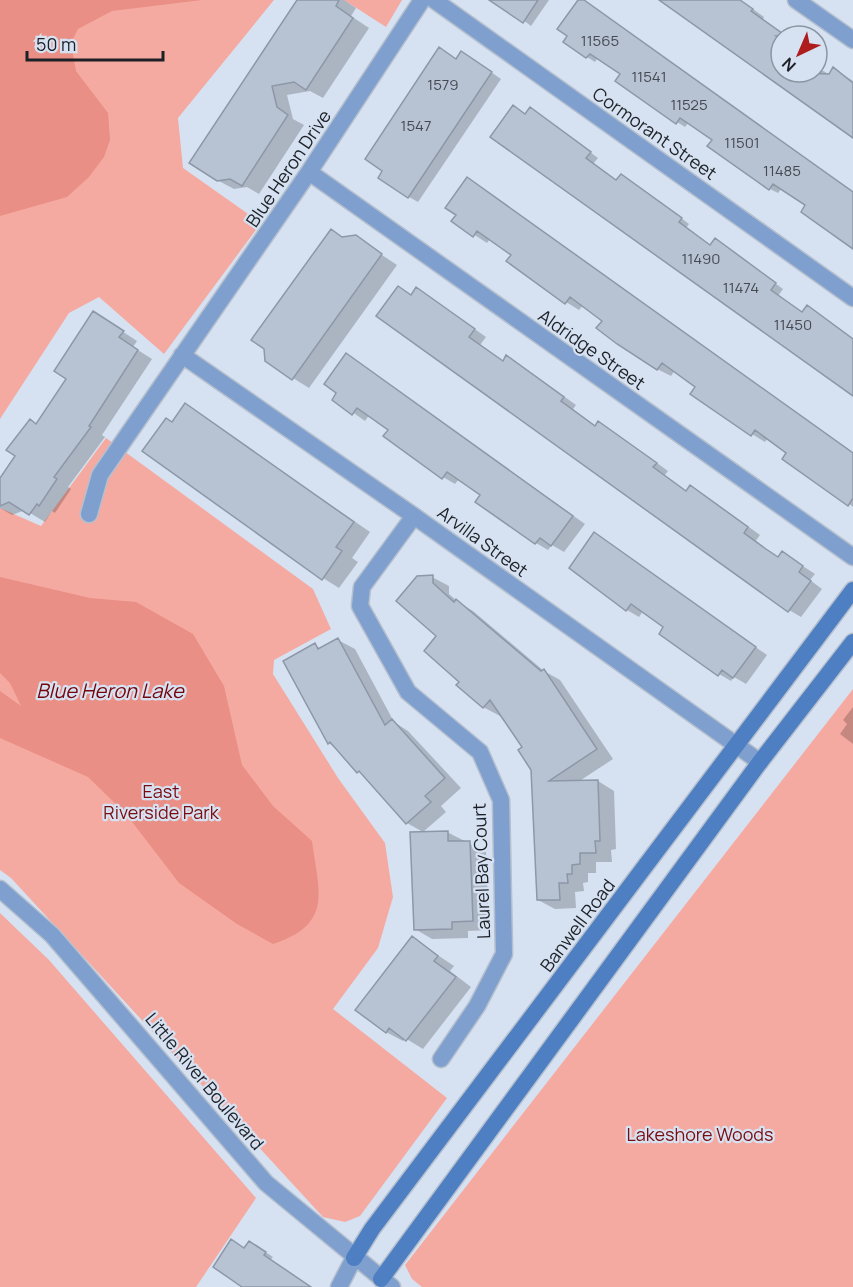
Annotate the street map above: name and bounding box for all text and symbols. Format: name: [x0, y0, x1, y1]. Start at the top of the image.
scale bar: [27, 24, 164, 62]
north arrow: [769, 24, 829, 84]
house number: 11565: [581, 30, 619, 51]
text: 50 m: [36, 32, 76, 56]
text: N: [777, 53, 800, 77]
house number: 11541: [631, 66, 667, 87]
house number: 1579: [427, 74, 459, 95]
street label: Cormorant Street: [588, 81, 722, 185]
house number: 11525: [670, 94, 708, 115]
street label: Blue Heron Drive: [240, 105, 336, 231]
house number: 1547: [401, 115, 431, 136]
house number: 11501: [724, 132, 760, 153]
house number: 11485: [763, 160, 801, 181]
house number: 11490: [682, 248, 720, 269]
house number: 11474: [723, 277, 759, 298]
street label: Aldridge Street: [534, 303, 650, 395]
house number: 11450: [774, 314, 812, 335]
street label: Arvilla Street: [433, 500, 533, 582]
water label: Blue Heron Lake: [36, 677, 185, 704]
park label: East Riverside Park: [103, 779, 220, 824]
street label: Laurel Bay Court: [467, 803, 495, 939]
street label: Banwell Road: [534, 874, 620, 976]
street label: Little River Boulevard: [140, 1007, 270, 1155]
park label: Lakeshore Woods: [627, 1122, 773, 1146]

